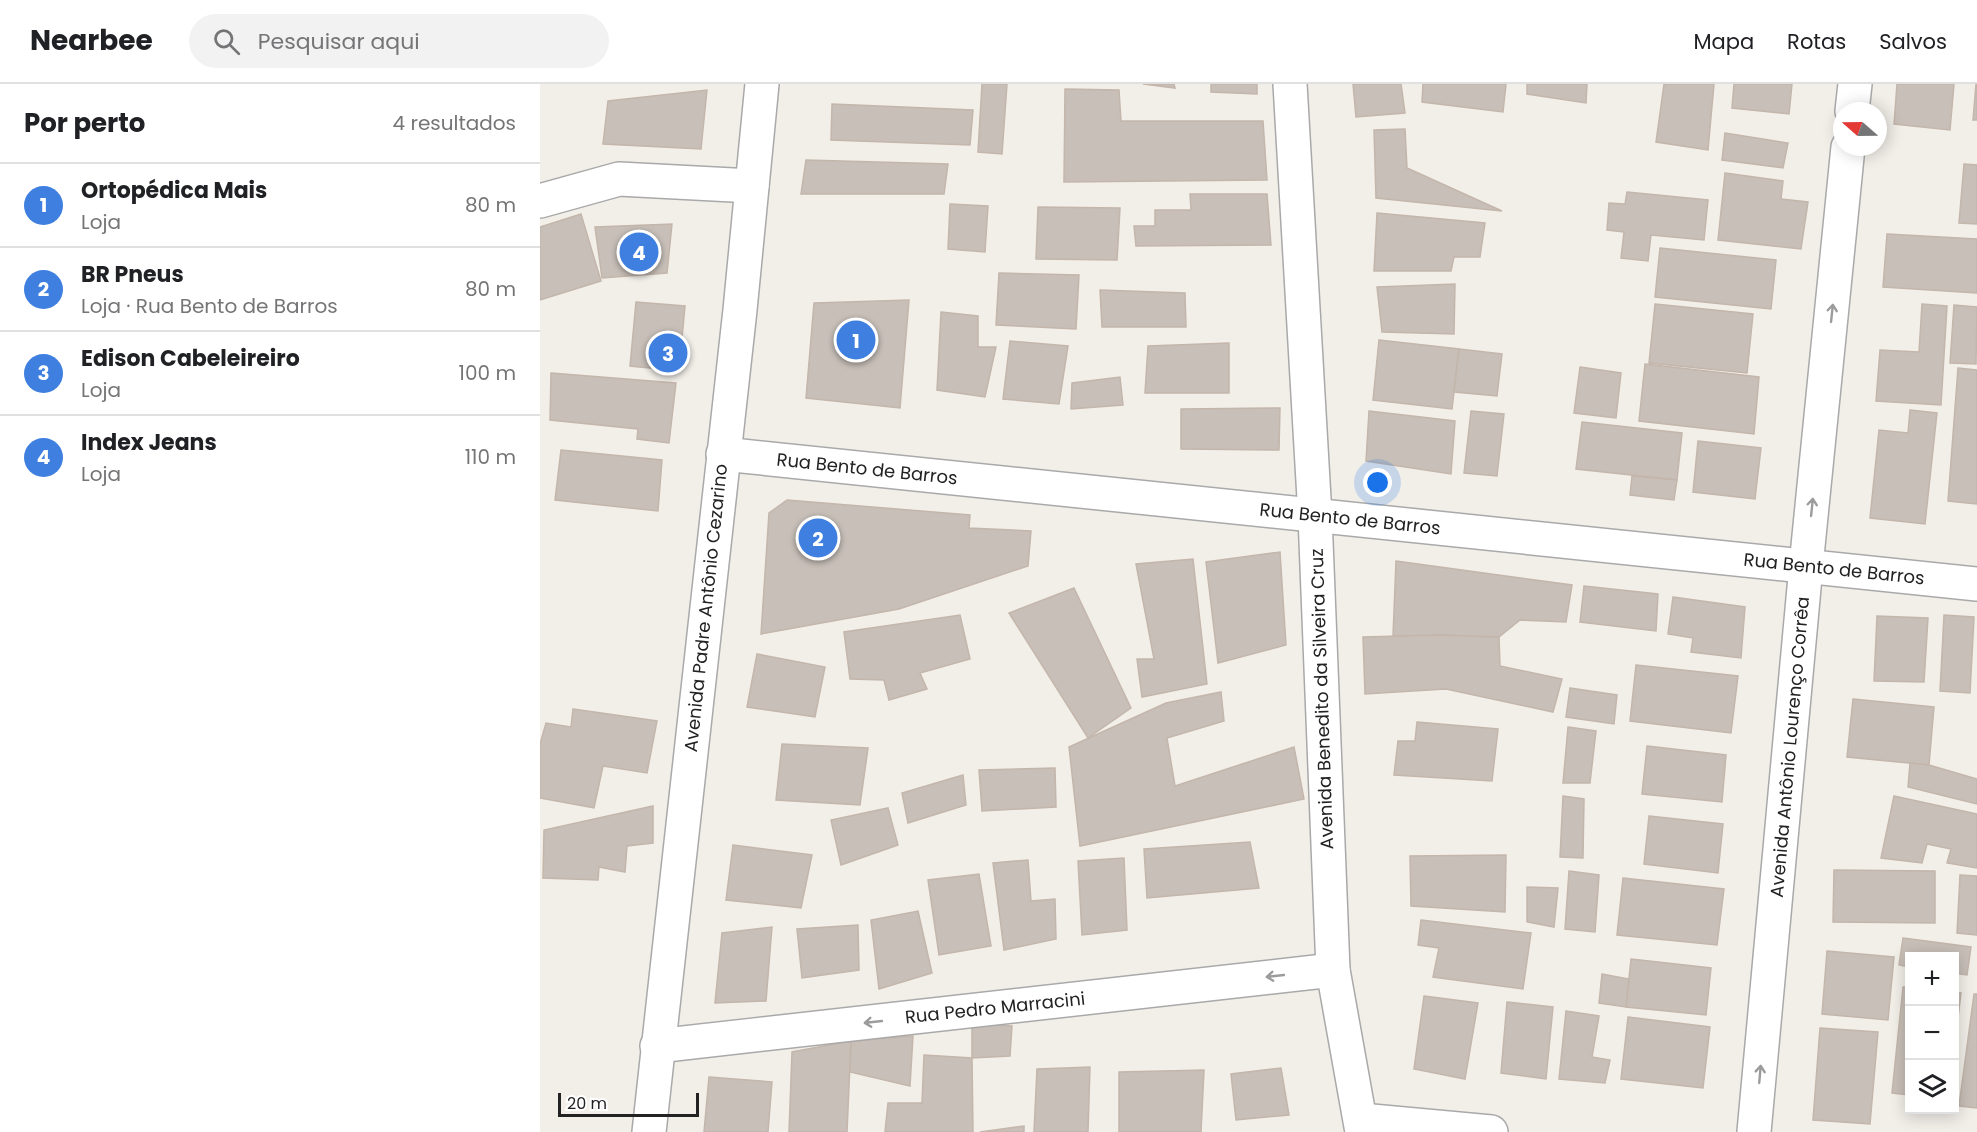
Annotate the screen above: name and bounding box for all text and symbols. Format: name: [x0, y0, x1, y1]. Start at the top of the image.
search box: [189, 14, 609, 68]
text: Nearbee: [30, 21, 153, 60]
icon: search: [210, 25, 243, 58]
text: Pesquisar aqui: [258, 26, 420, 57]
text: Mapa: [1693, 27, 1754, 56]
text: Rotas: [1787, 27, 1846, 56]
text: Salvos: [1879, 27, 1947, 56]
north arrow: [1833, 102, 1887, 156]
text: Por perto: [24, 105, 145, 141]
text: 4 resultados: [393, 109, 516, 137]
text: Ortopédica Mais: [81, 175, 267, 206]
text: 1: [40, 191, 47, 219]
text: 80 m: [465, 191, 516, 219]
text: Loja: [81, 208, 121, 236]
pin: 4: [620, 230, 658, 274]
text: BR Pneus: [81, 259, 184, 290]
text: 2: [38, 275, 49, 303]
text: 80 m: [465, 275, 516, 303]
text: Loja · Rua Bento de Barros: [81, 292, 338, 320]
one-way arrow: [1827, 304, 1838, 324]
pin: 1: [836, 318, 876, 362]
pin: 3: [648, 330, 688, 376]
text: Edison Cabeleireiro: [81, 343, 300, 374]
text: 3: [37, 359, 50, 387]
text: 100 m: [459, 359, 516, 387]
text: Loja: [81, 376, 121, 404]
text: Index Jeans: [81, 427, 217, 458]
text: 4: [37, 443, 50, 471]
text: 110 m: [465, 443, 516, 471]
street label: Rua Bento de Barros: [775, 447, 959, 490]
text: Loja: [81, 460, 121, 488]
street label: Avenida Padre Antônio Cezarino: [678, 463, 733, 753]
your location: [1363, 468, 1392, 497]
street label: Rua Bento de Barros: [1258, 497, 1442, 540]
one-way arrow: [1807, 498, 1818, 518]
pin: 2: [798, 516, 838, 560]
street label: Rua Bento de Barros: [1742, 547, 1926, 590]
street label: Avenida Benedito da Silveira Cruz: [1304, 548, 1339, 850]
street label: Avenida Antônio Lourenço Corrêa: [1764, 595, 1815, 899]
map controls: [1905, 952, 1959, 1114]
button: +: [1905, 952, 1959, 1006]
one-way arrow: [1266, 971, 1286, 982]
street label: Rua Pedro Marracini: [904, 986, 1086, 1029]
button: −: [1905, 1006, 1959, 1060]
one-way arrow: [863, 1016, 883, 1027]
button: layers: [1905, 1060, 1959, 1114]
one-way arrow: [1755, 1064, 1766, 1084]
scale bar: [558, 1090, 699, 1118]
text: 20 m: [567, 1092, 607, 1115]

